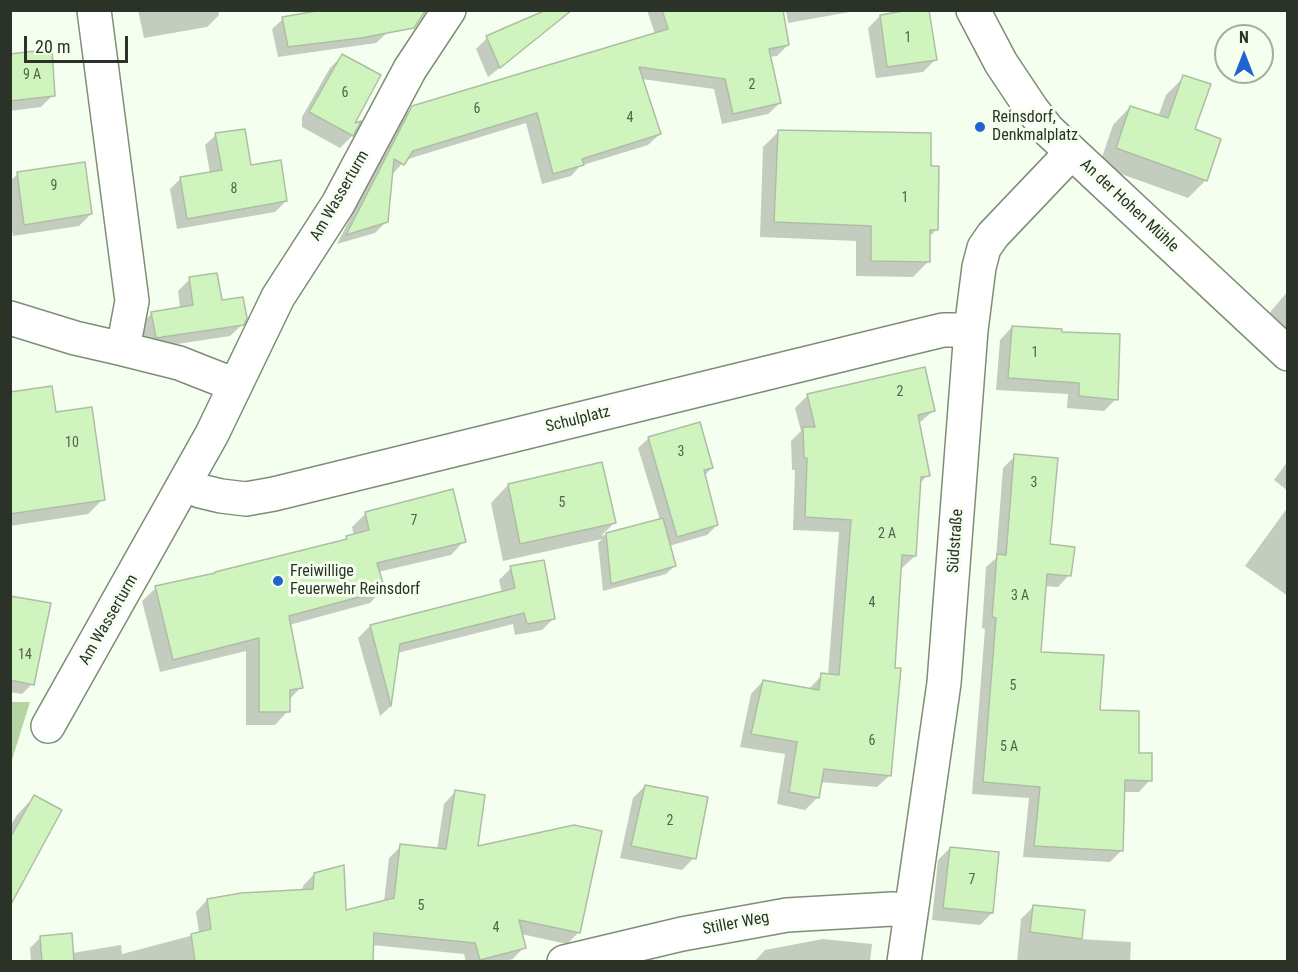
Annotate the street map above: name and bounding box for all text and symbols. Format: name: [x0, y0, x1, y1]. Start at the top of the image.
scale bar: [27, 24, 130, 62]
north arrow: [1214, 24, 1274, 84]
text: N: [1239, 28, 1249, 47]
house number: 1: [905, 30, 911, 46]
text: 20 m: [35, 36, 70, 57]
house number: 9 A: [23, 67, 41, 83]
house number: 2: [749, 77, 755, 93]
house number: 6: [342, 85, 348, 101]
house number: 6: [474, 101, 480, 117]
place label: Reinsdorf, Denkmalplatz: [992, 108, 1078, 146]
house number: 4: [627, 110, 633, 126]
marker: Reinsdorf, Denkmalplatz: [973, 120, 987, 134]
street label: Am Wasserturm: [306, 147, 374, 245]
street label: An der Hohen Mühle: [1076, 155, 1182, 257]
house number: 9: [51, 178, 57, 194]
house number: 8: [231, 181, 237, 197]
house number: 1: [902, 190, 908, 206]
house number: 1: [1032, 345, 1038, 361]
house number: 2: [897, 384, 903, 400]
street label: Schulplatz: [544, 403, 612, 437]
house number: 10: [65, 435, 79, 451]
house number: 3: [678, 444, 684, 460]
house number: 3: [1031, 475, 1037, 491]
house number: 5: [559, 495, 565, 511]
street label: Südstraße: [944, 508, 968, 574]
house number: 7: [411, 513, 417, 529]
house number: 2 A: [878, 526, 896, 542]
place label: Freiwillige Feuerwehr Reinsdorf: [290, 562, 420, 600]
street label: Am Wasserturm: [75, 571, 143, 669]
marker: Freiwillige Feuerwehr Reinsdorf: [271, 574, 285, 588]
house number: 3 A: [1011, 588, 1029, 604]
house number: 4: [869, 595, 875, 611]
house number: 14: [18, 647, 32, 663]
house number: 5: [1010, 678, 1016, 694]
house number: 6: [869, 733, 875, 749]
house number: 5 A: [1000, 739, 1018, 755]
house number: 2: [667, 813, 673, 829]
house number: 7: [969, 872, 975, 888]
house number: 5: [418, 898, 424, 914]
street label: Stiller Weg: [701, 908, 771, 940]
house number: 4: [493, 920, 499, 936]

